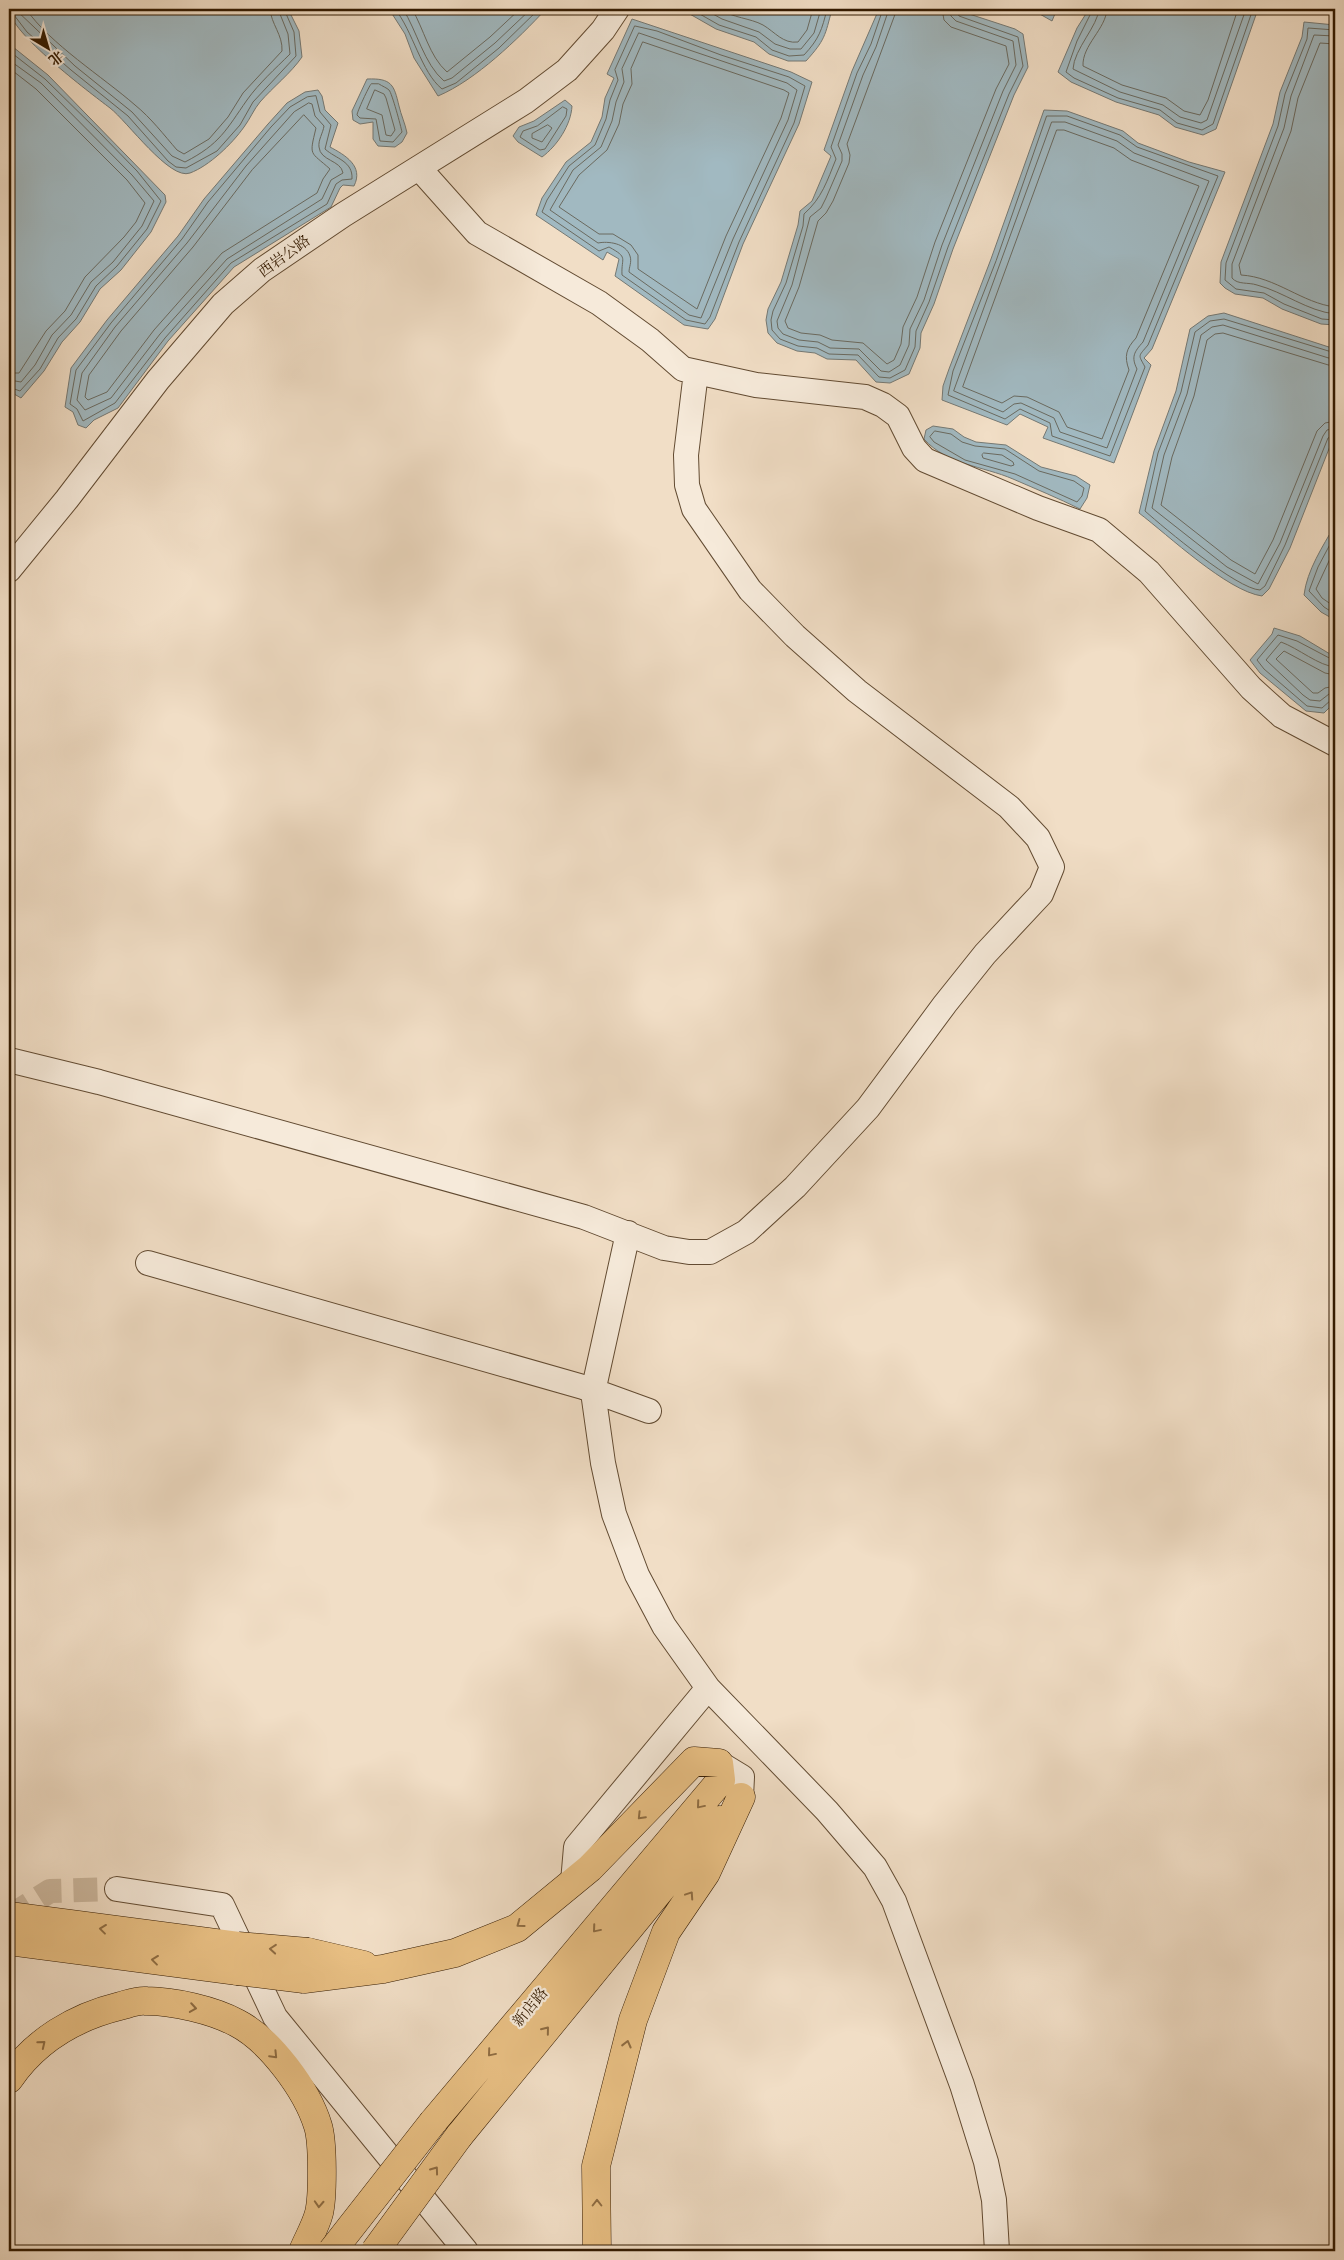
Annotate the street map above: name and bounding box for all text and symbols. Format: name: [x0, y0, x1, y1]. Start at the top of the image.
north arrow: [22, 22, 72, 72]
text: 北: [44, 46, 67, 70]
street label: 西岩公路: [254, 230, 314, 282]
one-way arrow: [697, 1799, 706, 1808]
one-way arrow: [638, 1810, 647, 1819]
one-way arrow: [684, 1892, 694, 1901]
one-way arrow: [516, 1918, 526, 1927]
one-way arrow: [592, 1923, 601, 1932]
one-way arrow: [99, 1924, 107, 1935]
one-way arrow: [269, 1944, 277, 1955]
one-way arrow: [151, 1955, 159, 1966]
street label: 新店路: [508, 1983, 552, 2031]
one-way arrow: [189, 2002, 198, 2012]
one-way arrow: [540, 2027, 549, 2036]
one-way arrow: [621, 2039, 632, 2048]
one-way arrow: [36, 2040, 45, 2049]
one-way arrow: [488, 2047, 497, 2056]
one-way arrow: [268, 2049, 277, 2058]
one-way arrow: [429, 2167, 437, 2176]
one-way arrow: [592, 2198, 602, 2206]
one-way arrow: [314, 2201, 325, 2209]

